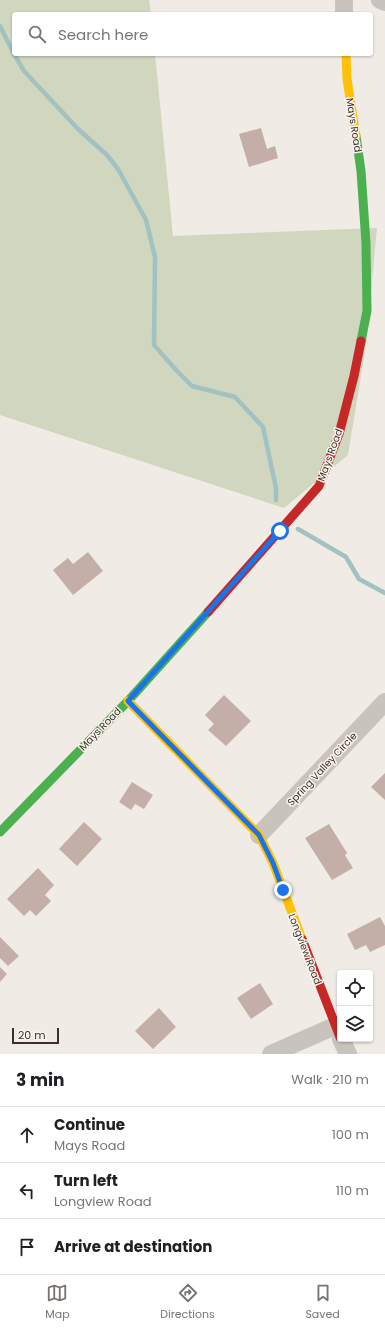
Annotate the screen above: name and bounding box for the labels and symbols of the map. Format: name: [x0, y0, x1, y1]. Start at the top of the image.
street label: Mays Road: [342, 97, 366, 153]
street label: Mays Road: [314, 427, 346, 483]
route start: [271, 522, 289, 540]
street label: Mays Road: [76, 704, 124, 754]
street label: Spring Valley Circle: [284, 729, 360, 809]
route end: [274, 881, 292, 899]
street label: Longview Road: [285, 911, 325, 987]
scale bar: [12, 1026, 59, 1045]

